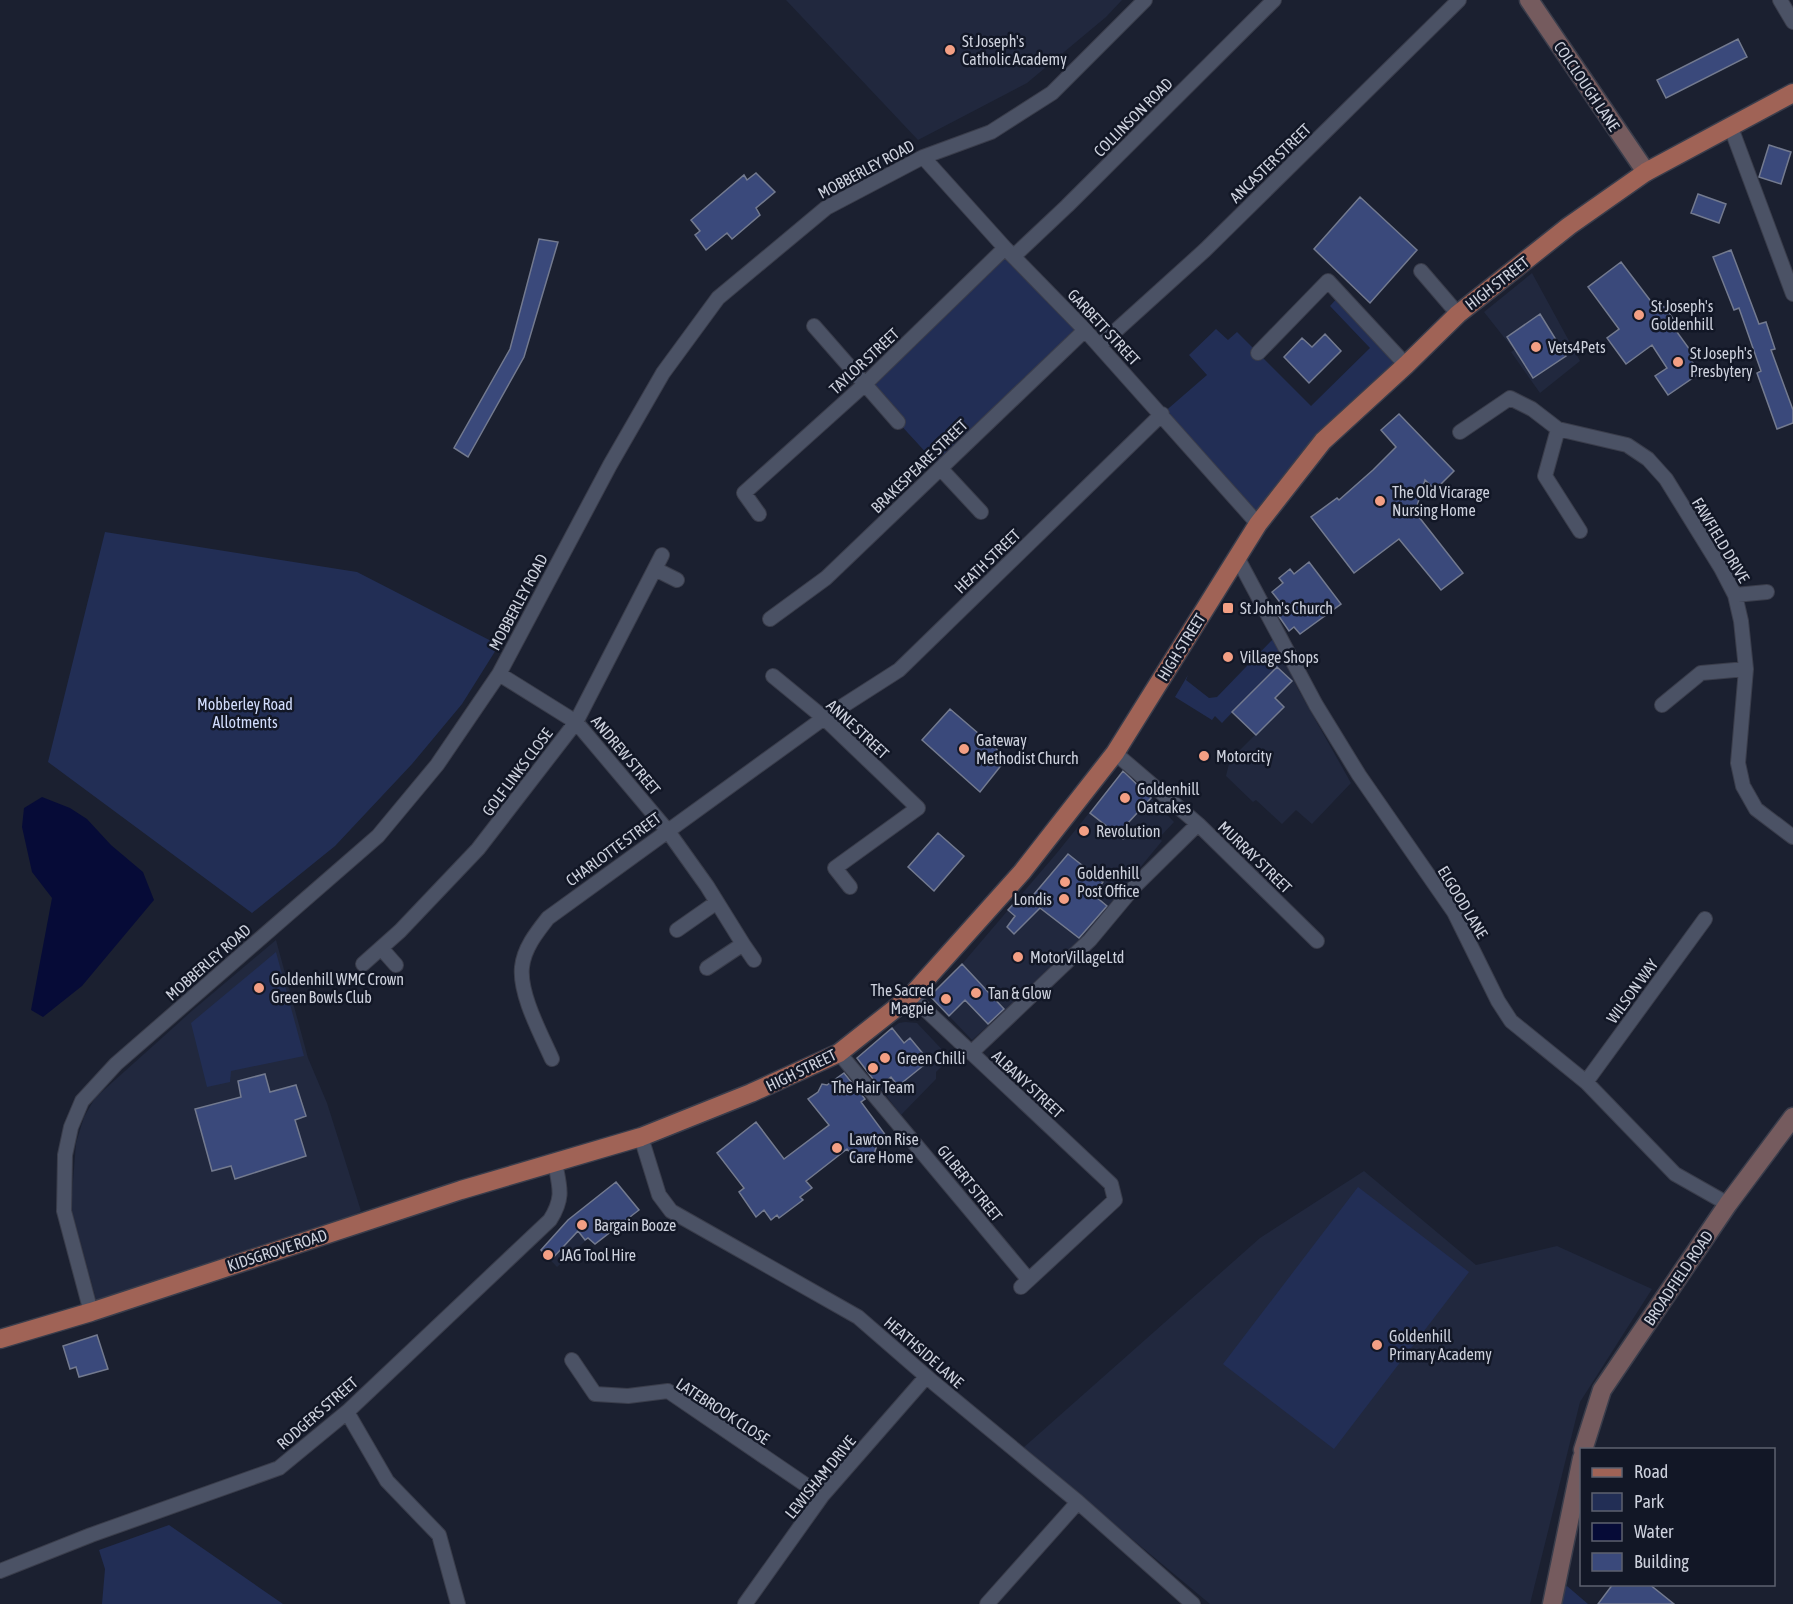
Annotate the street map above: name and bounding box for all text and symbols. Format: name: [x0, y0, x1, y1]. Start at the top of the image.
place label: St Joseph's Catholic Academy: [962, 32, 1067, 69]
street label: COLCLOUGH LANE: [1550, 38, 1624, 134]
marker: St Joseph's Catholic Academy: [943, 43, 957, 57]
street label: COLLINSON ROAD: [1090, 74, 1176, 160]
street label: ANCASTER STREET: [1226, 120, 1314, 206]
street label: MOBBERLEY ROAD: [815, 136, 917, 202]
street label: HIGH STREET: [1462, 253, 1532, 313]
street label: GARBETT STREET: [1064, 285, 1144, 369]
place label: St Joseph's Goldenhill: [1651, 297, 1714, 333]
marker: St Joseph's Goldenhill: [1632, 308, 1646, 322]
street label: TAYLOR STREET: [826, 324, 902, 398]
place label: Vets4Pets: [1548, 338, 1606, 356]
marker: Vets4Pets: [1529, 340, 1543, 354]
place label: St Joseph's Presbytery: [1690, 344, 1753, 381]
marker: St Joseph's Presbytery: [1671, 355, 1685, 369]
street label: BRAKESPEARE STREET: [867, 416, 971, 516]
place label: The Old Vicarage Nursing Home: [1392, 483, 1490, 520]
marker: The Old Vicarage Nursing Home: [1373, 494, 1387, 508]
street label: FAWFIELD DRIVE: [1689, 494, 1753, 586]
street label: HEATH STREET: [950, 525, 1024, 597]
street label: MOBBERLEY ROAD: [485, 551, 551, 653]
place label: St John's Church: [1240, 599, 1333, 617]
marker: St John's Church: [1221, 601, 1235, 615]
street label: HIGH STREET: [1153, 610, 1209, 684]
place label: Village Shops: [1240, 648, 1319, 667]
marker: Village Shops: [1221, 650, 1235, 664]
park label: Mobberley Road Allotments: [197, 695, 293, 731]
street label: ANNE STREET: [823, 696, 893, 762]
street label: ANDREW STREET: [588, 712, 664, 798]
street label: GOLF LINKS CLOSE: [478, 724, 556, 819]
place label: Gateway Methodist Church: [976, 731, 1079, 767]
marker: Gateway Methodist Church: [957, 742, 971, 756]
place label: Motorcity: [1216, 747, 1272, 766]
marker: Motorcity: [1197, 749, 1211, 763]
place label: Goldenhill Oatcakes: [1137, 780, 1200, 816]
marker: Goldenhill Oatcakes: [1118, 791, 1132, 805]
street label: CHARLOTTE STREET: [562, 809, 664, 889]
street label: MURRAY STREET: [1215, 818, 1295, 896]
place label: Revolution: [1096, 822, 1161, 840]
marker: Revolution: [1077, 824, 1091, 838]
street label: ELGOOD LANE: [1434, 863, 1492, 942]
place label: Goldenhill Post Office: [1077, 864, 1140, 900]
marker: Goldenhill Post Office: [1058, 875, 1072, 889]
place label: Londis: [1014, 890, 1052, 908]
marker: Londis: [1057, 892, 1071, 906]
street label: MOBBERLEY ROAD: [162, 920, 254, 1004]
place label: MotorVillageLtd: [1030, 948, 1124, 967]
marker: MotorVillageLtd: [1011, 950, 1025, 964]
street label: WILSON WAY: [1603, 955, 1662, 1027]
place label: Goldenhill WMC Crown Green Bowls Club: [271, 970, 404, 1006]
marker: Goldenhill WMC Crown Green Bowls Club: [252, 981, 266, 995]
place label: The Sacred Magpie: [871, 981, 934, 1018]
place label: Tan & Glow: [988, 984, 1052, 1002]
marker: Tan & Glow: [969, 986, 983, 1000]
marker: The Sacred Magpie: [939, 992, 953, 1006]
street label: HIGH STREET: [763, 1045, 839, 1095]
street label: ALBANY STREET: [989, 1047, 1067, 1121]
place label: Green Chilli: [897, 1049, 965, 1067]
marker: Green Chilli: [878, 1051, 892, 1065]
marker: The Hair Team: [866, 1061, 880, 1075]
place label: The Hair Team: [831, 1078, 915, 1096]
place label: Lawton Rise Care Home: [849, 1130, 919, 1166]
marker: Lawton Rise Care Home: [830, 1141, 844, 1155]
street label: GILBERT STREET: [934, 1141, 1006, 1225]
place label: Bargain Booze: [594, 1216, 676, 1235]
marker: Bargain Booze: [575, 1218, 589, 1232]
street label: KIDSGROVE ROAD: [225, 1225, 329, 1275]
street label: BROADFIELD ROAD: [1640, 1227, 1716, 1329]
place label: JAG Tool Hire: [560, 1246, 636, 1264]
marker: JAG Tool Hire: [541, 1248, 555, 1262]
street label: HEATHSIDE LANE: [881, 1313, 967, 1391]
place label: Goldenhill Primary Academy: [1389, 1327, 1492, 1364]
marker: Goldenhill Primary Academy: [1370, 1338, 1384, 1352]
street label: RODGERS STREET: [273, 1373, 361, 1453]
street label: LATEBROOK CLOSE: [673, 1374, 773, 1448]
street label: LEWISHAM DRIVE: [781, 1432, 859, 1522]
legend: [1580, 1448, 1775, 1586]
text: Road: [1634, 1461, 1668, 1482]
text: Park: [1634, 1491, 1664, 1512]
text: Water: [1634, 1521, 1674, 1542]
text: Building: [1634, 1551, 1689, 1572]

